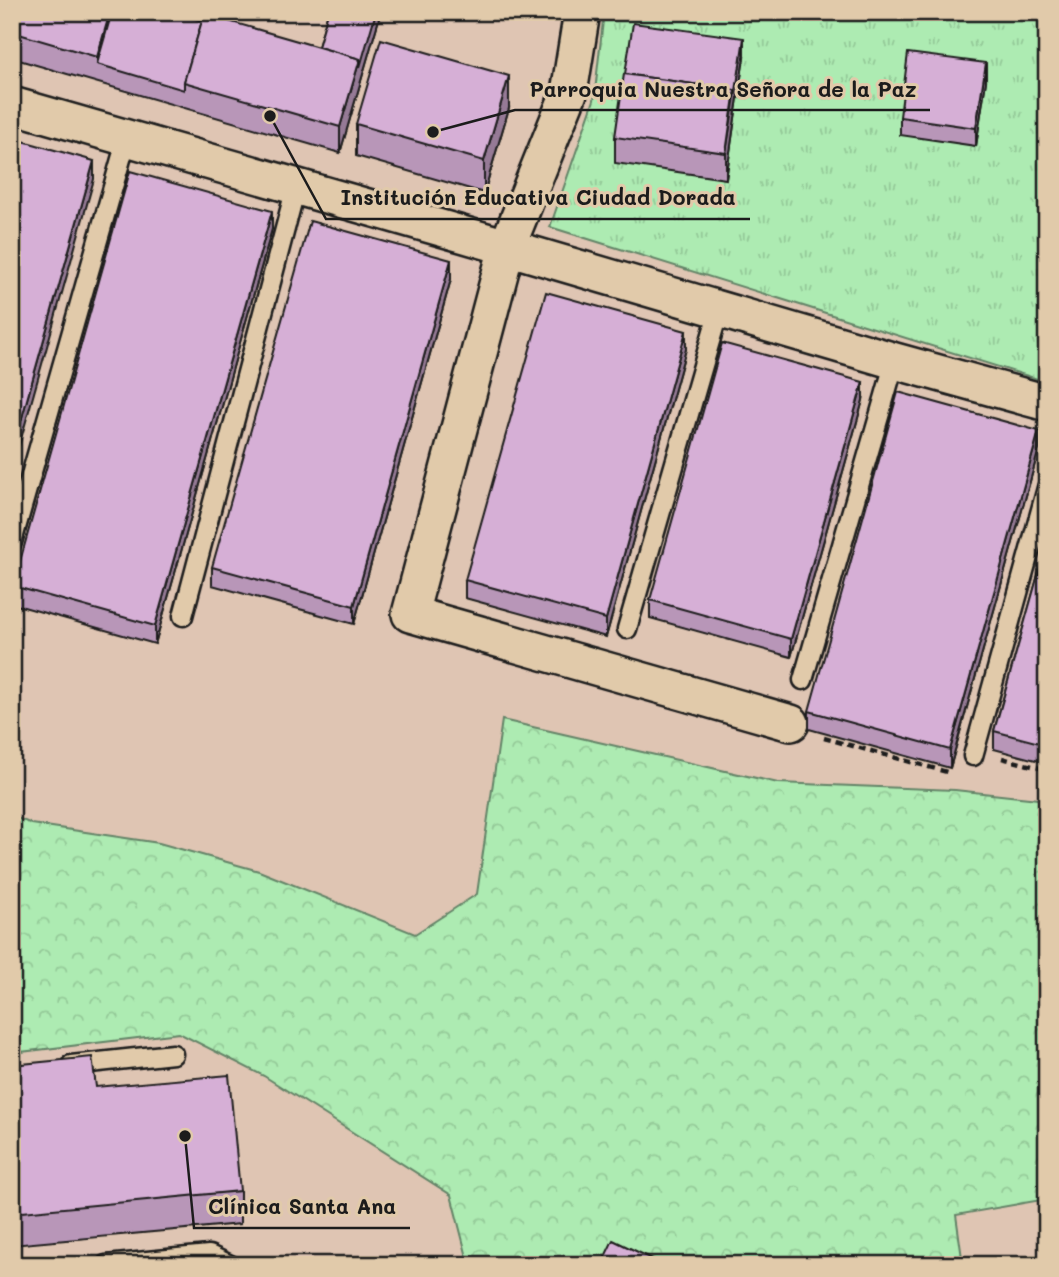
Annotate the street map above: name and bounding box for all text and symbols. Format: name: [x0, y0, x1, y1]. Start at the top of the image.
callout: Parroquia Nuestra Señora de la Paz: [515, 68, 930, 110]
text: Parroquia Nuestra Señora de la Paz: [529, 75, 917, 102]
callout: Institución Educativa Ciudad Dorada: [326, 177, 750, 219]
text: Institución Educativa Ciudad Dorada: [340, 183, 736, 210]
callout: Clínica Santa Ana: [194, 1186, 410, 1228]
text: Clínica Santa Ana: [208, 1192, 396, 1219]

